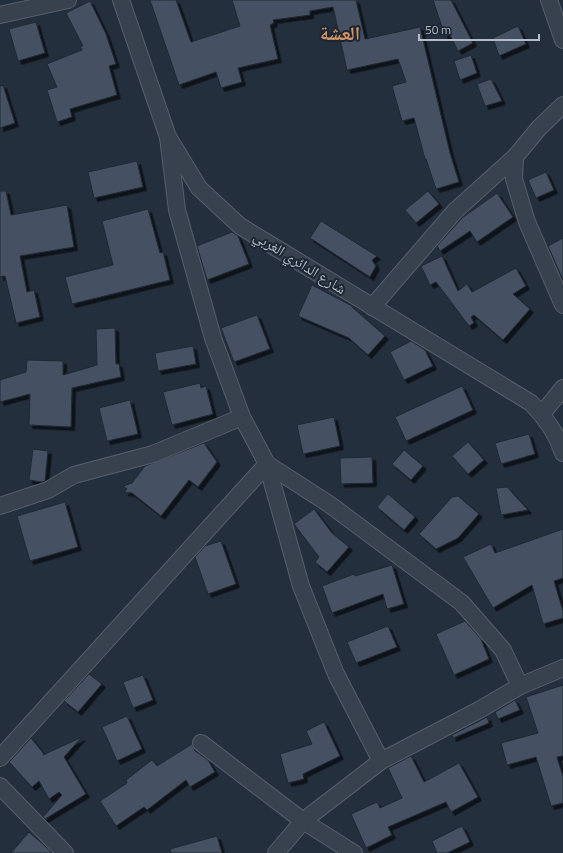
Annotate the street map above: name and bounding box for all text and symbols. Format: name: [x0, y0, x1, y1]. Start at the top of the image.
scale bar: [419, 16, 539, 42]
district label: العشة: [320, 18, 360, 47]
text: 50 m: [425, 20, 451, 39]
street label: شارع الدائري الغربي: [249, 224, 351, 300]

